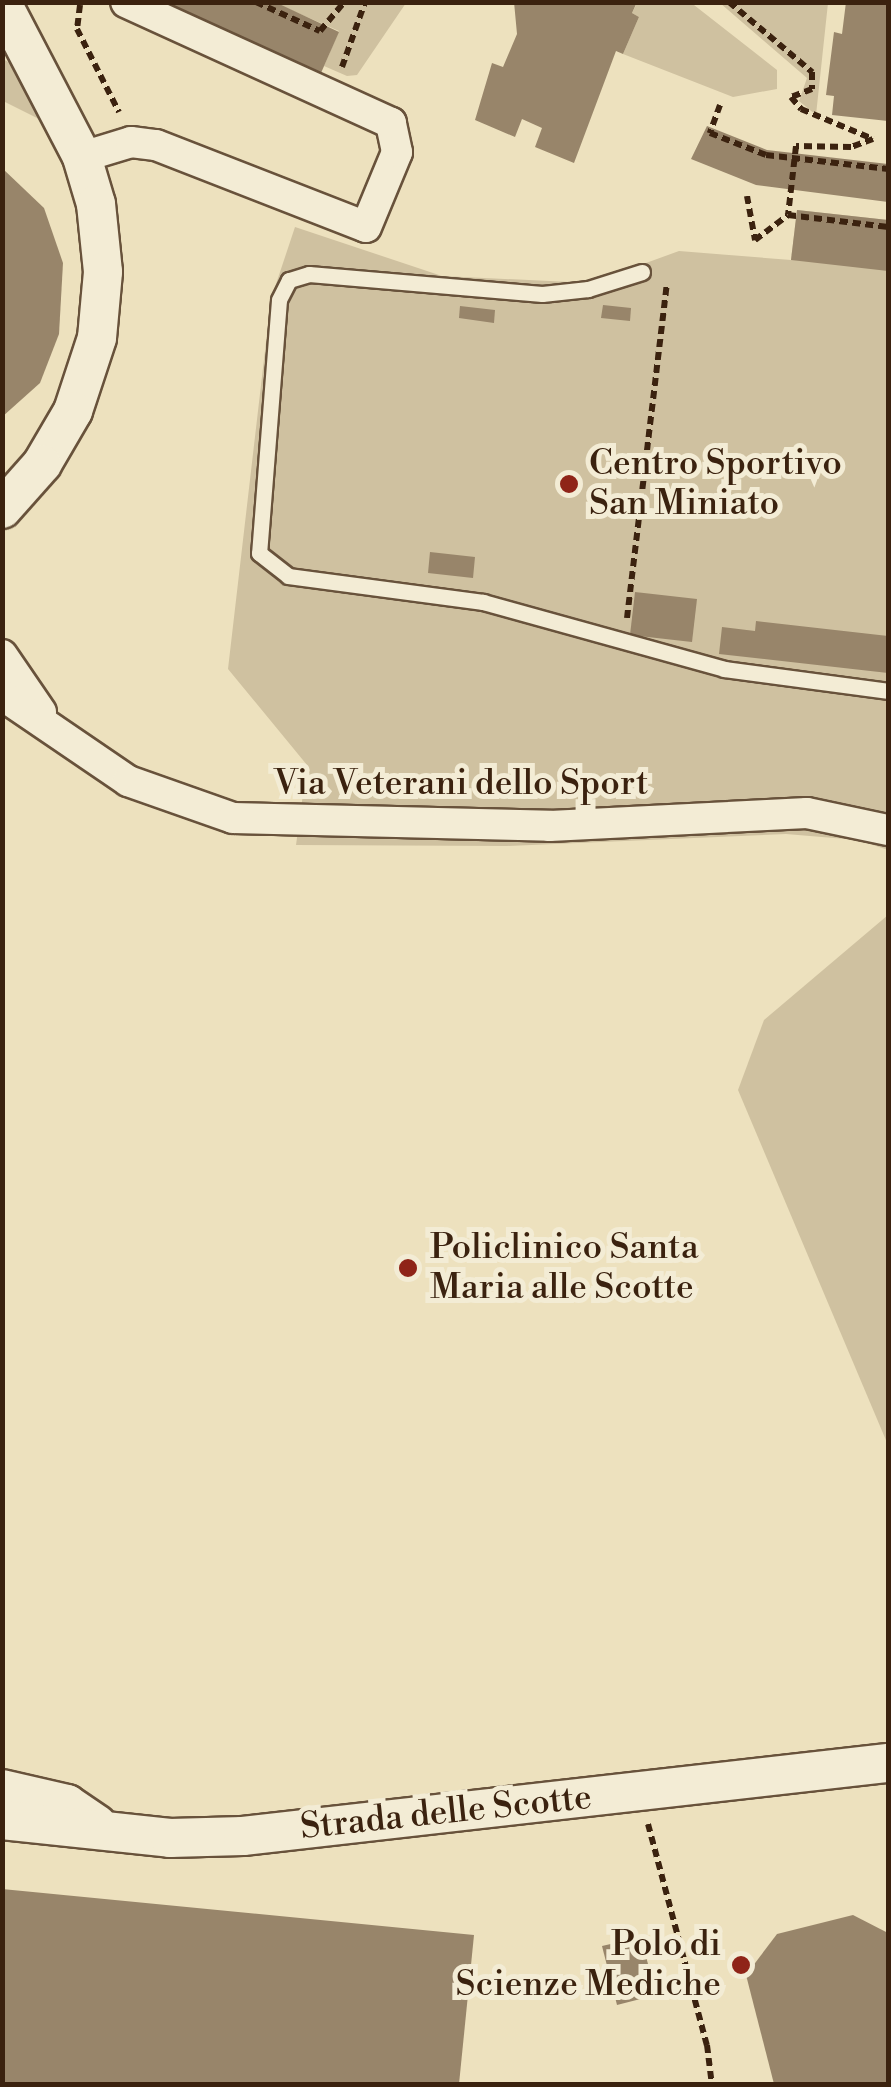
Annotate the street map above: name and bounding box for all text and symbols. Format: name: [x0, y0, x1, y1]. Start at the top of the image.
place label: Centro Sportivo San Miniato: [589, 443, 842, 525]
marker: Centro Sportivo San Miniato: [558, 473, 580, 495]
street label: Via Veterani dello Sport: [274, 763, 648, 805]
place label: Policlinico Santa Maria alle Scotte: [430, 1227, 699, 1309]
marker: Policlinico Santa Maria alle Scotte: [395, 1255, 421, 1281]
street label: Strada delle Scotte: [298, 1777, 594, 1849]
place label: Polo di Scienze Mediche: [455, 1924, 721, 2006]
marker: Polo di Scienze Mediche: [730, 1954, 752, 1976]

